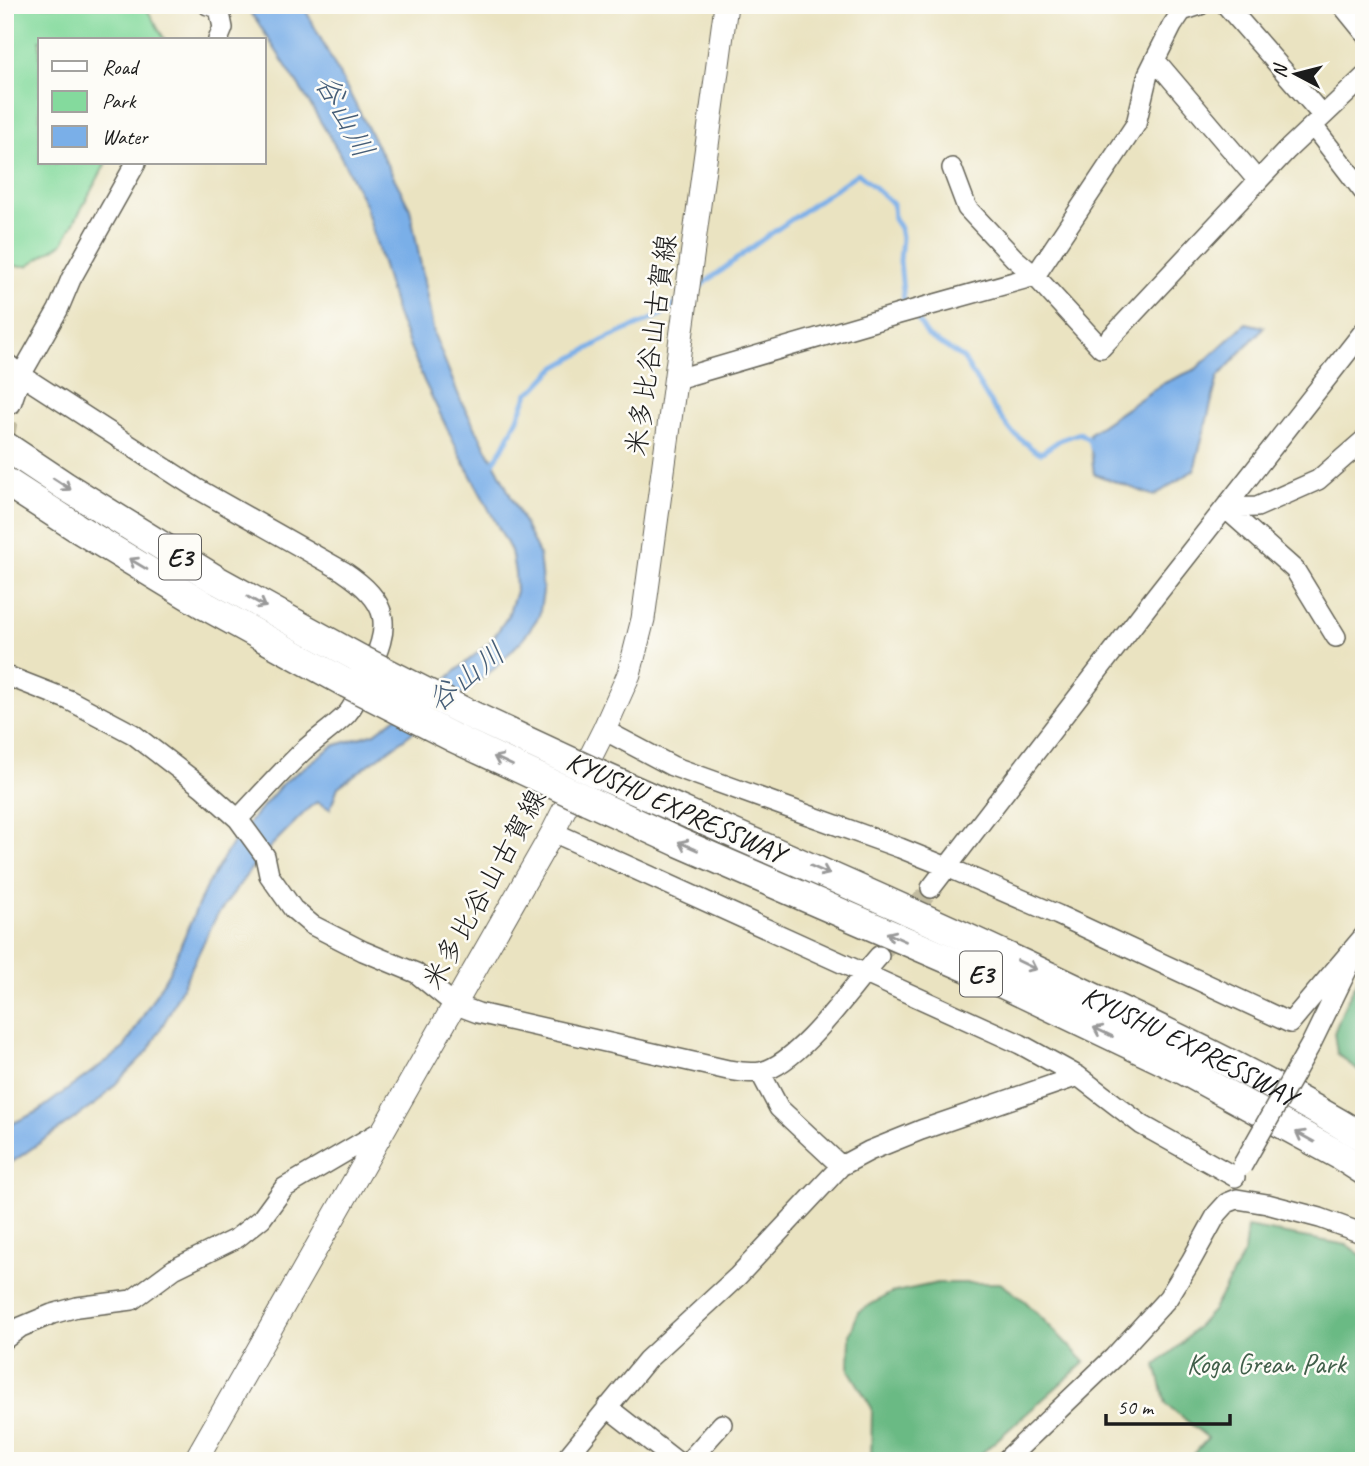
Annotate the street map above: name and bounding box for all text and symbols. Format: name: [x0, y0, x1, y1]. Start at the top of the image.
legend: [38, 38, 266, 164]
north arrow: [1260, 38, 1330, 108]
text: Road: [102, 54, 141, 80]
text: N: [1267, 62, 1293, 79]
water label: 谷山川: [307, 67, 383, 165]
text: Park: [102, 88, 137, 114]
text: Water: [102, 124, 149, 150]
street label: 米多比谷山古賀線: [618, 232, 684, 458]
one-way arrow: [52, 476, 71, 491]
road number: E3: [159, 534, 201, 580]
one-way arrow: [128, 557, 148, 571]
one-way arrow: [246, 595, 266, 609]
water label: 谷山川: [419, 634, 513, 720]
street label: KYUSHU EXPRESSWAY: [561, 743, 794, 872]
one-way arrow: [493, 753, 514, 767]
street label: 米多比谷山古賀線: [414, 783, 554, 995]
one-way arrow: [677, 839, 699, 852]
one-way arrow: [808, 864, 830, 877]
one-way arrow: [886, 930, 907, 943]
road number: E3: [960, 951, 1002, 996]
one-way arrow: [1016, 958, 1037, 972]
street label: KYUSHU EXPRESSWAY: [1077, 977, 1307, 1115]
one-way arrow: [1093, 1024, 1114, 1038]
one-way arrow: [1295, 1129, 1316, 1143]
park label: Koga Grean Park: [1187, 1346, 1347, 1381]
scale bar: [1106, 1382, 1231, 1426]
text: 50 m: [1117, 1394, 1155, 1420]

